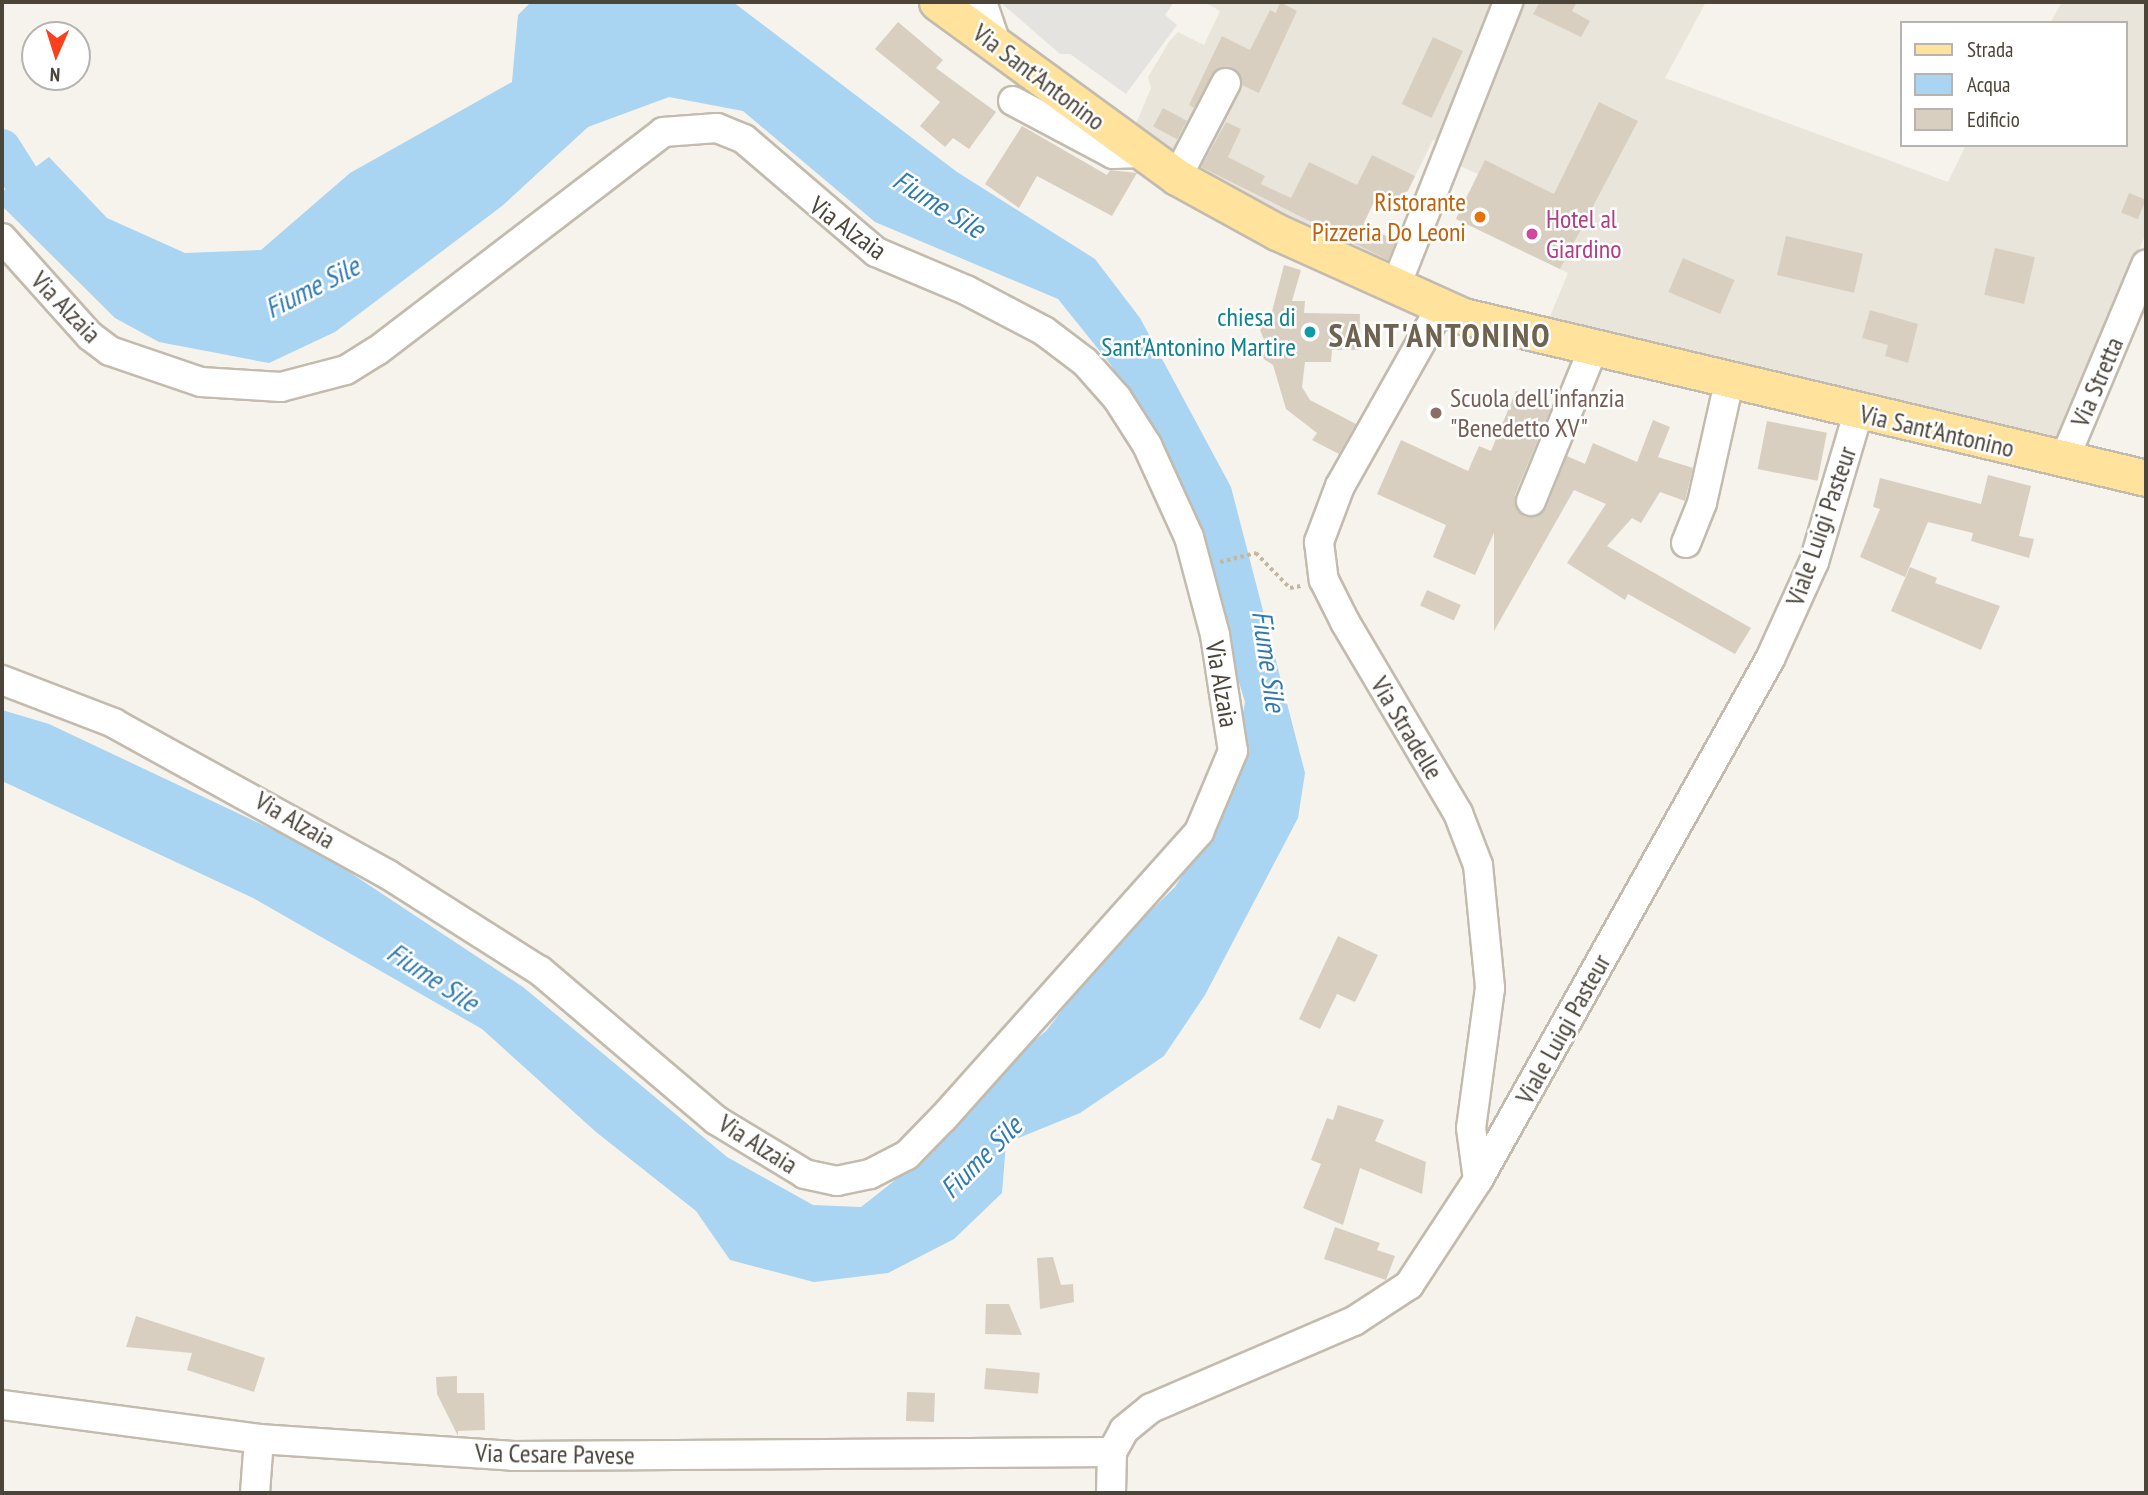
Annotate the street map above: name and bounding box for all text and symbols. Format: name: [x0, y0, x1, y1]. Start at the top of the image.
street label: Via Sant'Antonino: [967, 17, 1111, 137]
north arrow: [21, 21, 91, 91]
legend: [1899, 21, 2127, 147]
text: Strada: [1967, 36, 2013, 63]
text: N: [49, 63, 61, 87]
text: Acqua: [1967, 71, 2010, 98]
text: Edificio: [1967, 106, 2020, 133]
water label: Fiume Sile: [887, 163, 991, 245]
place label: Ristorante Pizzeria Do Leoni: [1312, 186, 1466, 248]
street label: Via Alzaia: [803, 190, 893, 266]
place label: Hotel al Giardino: [1546, 203, 1622, 264]
marker: Ristorante Pizzeria Do Leoni: [1472, 209, 1488, 225]
marker: Hotel al Giardino: [1524, 226, 1540, 242]
water label: Fiume Sile: [259, 249, 365, 325]
street label: Via Alzaia: [24, 265, 108, 349]
place label: chiesa di Sant'Antonino Martire: [1101, 301, 1296, 362]
district label: SANT'ANTONINO: [1330, 315, 1550, 355]
marker: chiesa di Sant'Antonino Martire: [1302, 324, 1318, 340]
street label: Via Stretta: [2064, 332, 2130, 432]
place label: Scuola dell'infanzia "Benedetto XV": [1450, 382, 1625, 444]
street label: Via Sant'Antonino: [1857, 398, 2017, 464]
marker: Scuola dell'infanzia "Benedetto XV": [1428, 405, 1444, 421]
street label: Viale Luigi Pasteur: [1779, 442, 1863, 610]
water label: Fiume Sile: [1245, 608, 1293, 714]
street label: Via Alzaia: [1199, 638, 1245, 730]
street label: Via Stradelle: [1364, 671, 1450, 785]
street label: Via Alzaia: [249, 785, 341, 855]
water label: Fiume Sile: [381, 935, 485, 1019]
street label: Viale Luigi Pasteur: [1509, 949, 1617, 1109]
street label: Via Alzaia: [713, 1108, 803, 1180]
water label: Fiume Sile: [933, 1109, 1029, 1205]
street label: Via Cesare Pavese: [475, 1437, 635, 1471]

